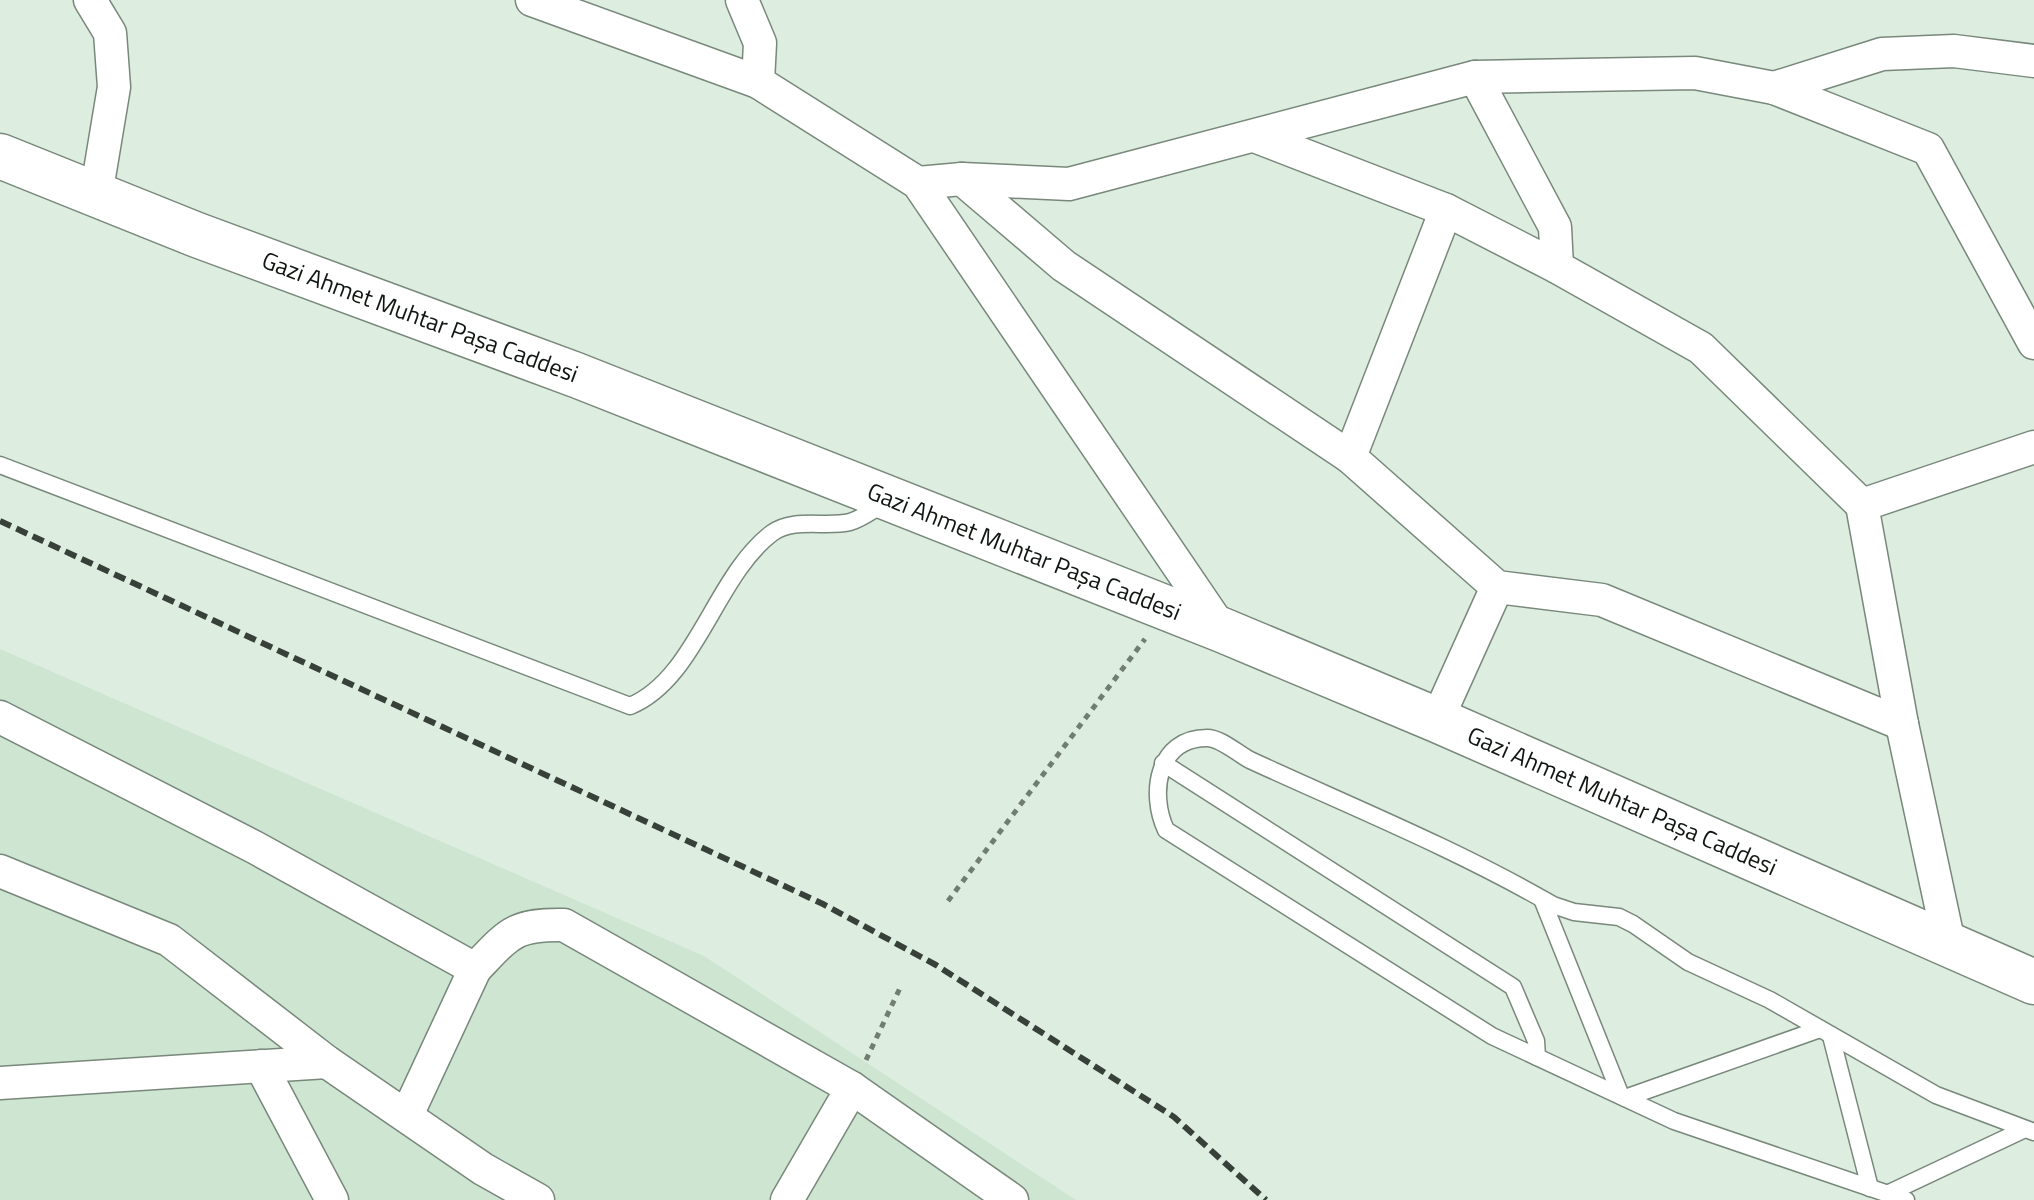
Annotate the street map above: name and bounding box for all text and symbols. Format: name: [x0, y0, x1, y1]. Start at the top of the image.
street label: Gazi Ahmet Muhtar Paşa Caddesi: [257, 242, 584, 391]
street label: Gazi Ahmet Muhtar Paşa Caddesi: [862, 473, 1187, 629]
street label: Gazi Ahmet Muhtar Paşa Caddesi: [1462, 717, 1783, 884]

